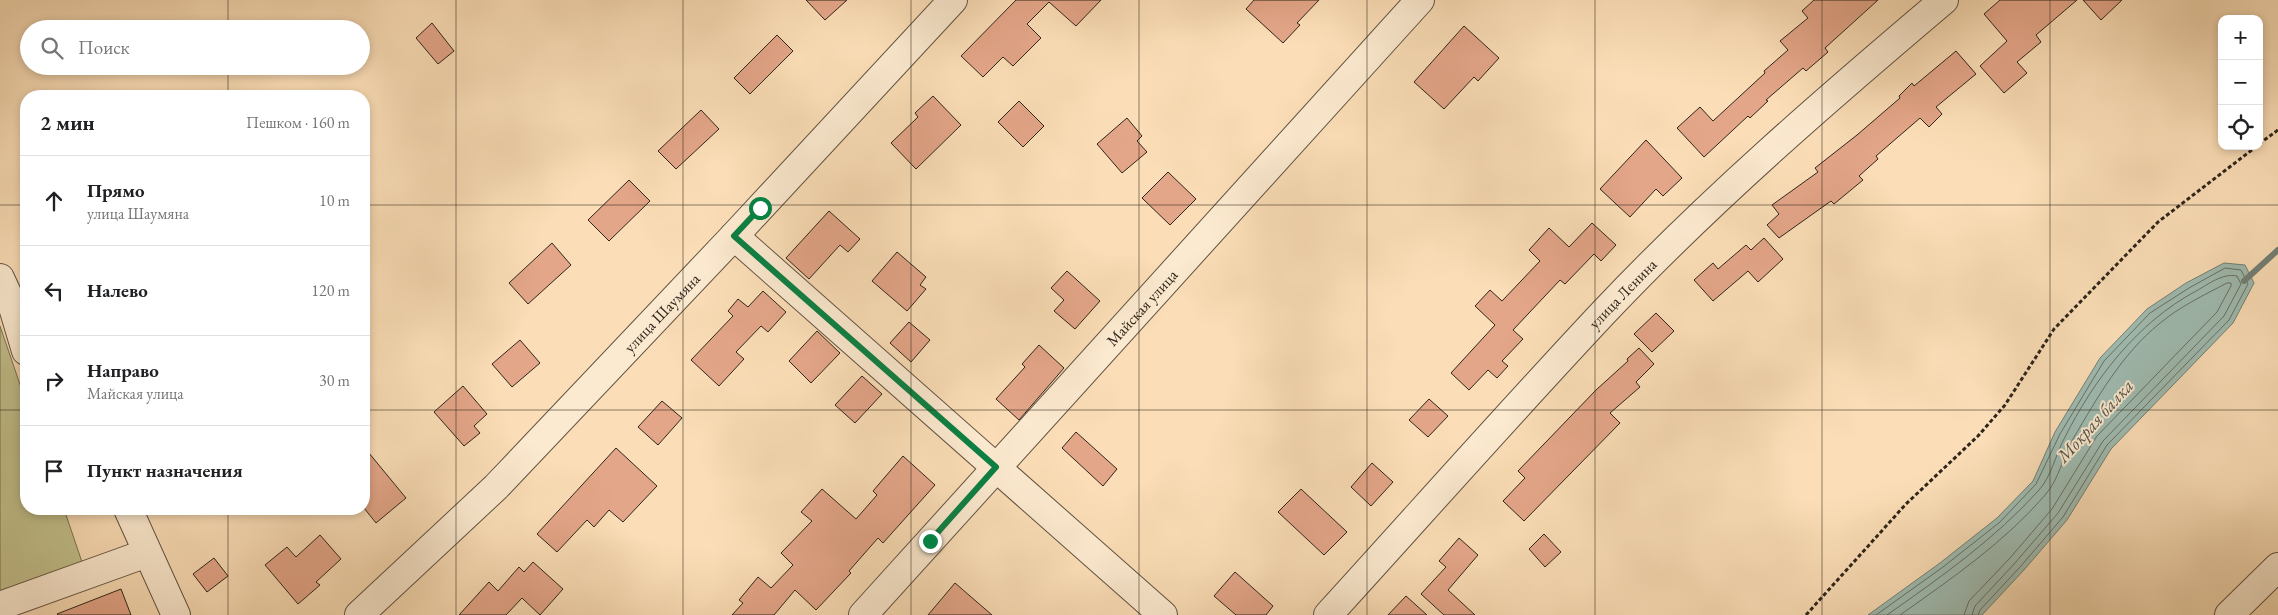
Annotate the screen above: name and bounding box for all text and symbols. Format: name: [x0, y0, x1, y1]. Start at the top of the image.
map controls: [2218, 15, 2263, 150]
button: +: [2218, 15, 2263, 60]
search box: [20, 20, 370, 75]
icon: search: [38, 34, 66, 62]
text: Поиск: [78, 35, 130, 60]
button: −: [2218, 60, 2263, 105]
button: locate: [2218, 105, 2263, 150]
text: 2 мин: [40, 109, 95, 136]
text: Пешком · 160 m: [246, 112, 350, 133]
text: Прямо: [87, 178, 145, 203]
icon: ahead: [40, 187, 68, 215]
text: 10 m: [319, 190, 350, 211]
route start: [749, 197, 772, 220]
text: улица Шаумяна: [87, 203, 189, 224]
street label: улица Ленина: [1584, 254, 1662, 333]
street label: Майская улица: [1102, 264, 1183, 351]
street label: улица Шаумяна: [619, 268, 705, 357]
icon: left: [40, 277, 68, 305]
text: Налево: [87, 278, 148, 303]
text: 120 m: [311, 280, 350, 301]
text: Направо: [87, 358, 159, 383]
icon: right: [40, 367, 68, 395]
text: 30 m: [319, 370, 350, 391]
water label: Мокрая балка: [2051, 374, 2139, 468]
text: Майская улица: [87, 383, 184, 404]
icon: arrive: [40, 457, 68, 485]
text: Пункт назначения: [87, 458, 243, 483]
route end: [919, 530, 942, 553]

